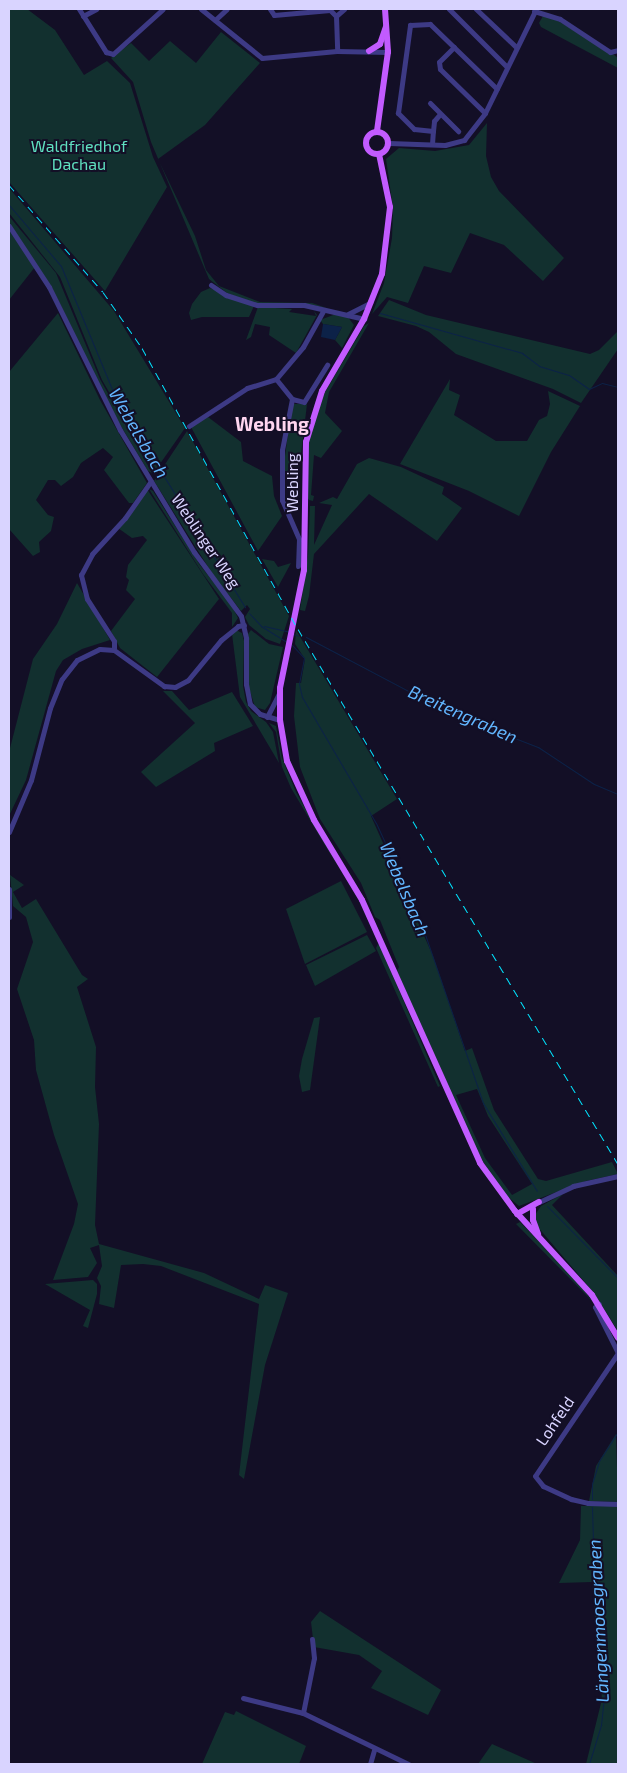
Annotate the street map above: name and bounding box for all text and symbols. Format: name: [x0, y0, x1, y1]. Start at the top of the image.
park label: Waldfriedhof Dachau: [31, 136, 127, 174]
water label: Webelsbach: [105, 384, 173, 482]
district label: Webling: [235, 413, 309, 435]
street label: Webling: [282, 453, 302, 513]
street label: Weblinger Weg: [167, 490, 245, 592]
water label: Breitengraben: [405, 680, 521, 748]
water label: Webelsbach: [375, 839, 435, 939]
street label: Lohfeld: [532, 1393, 578, 1449]
water label: Längenmoosgraben: [583, 1539, 613, 1703]

